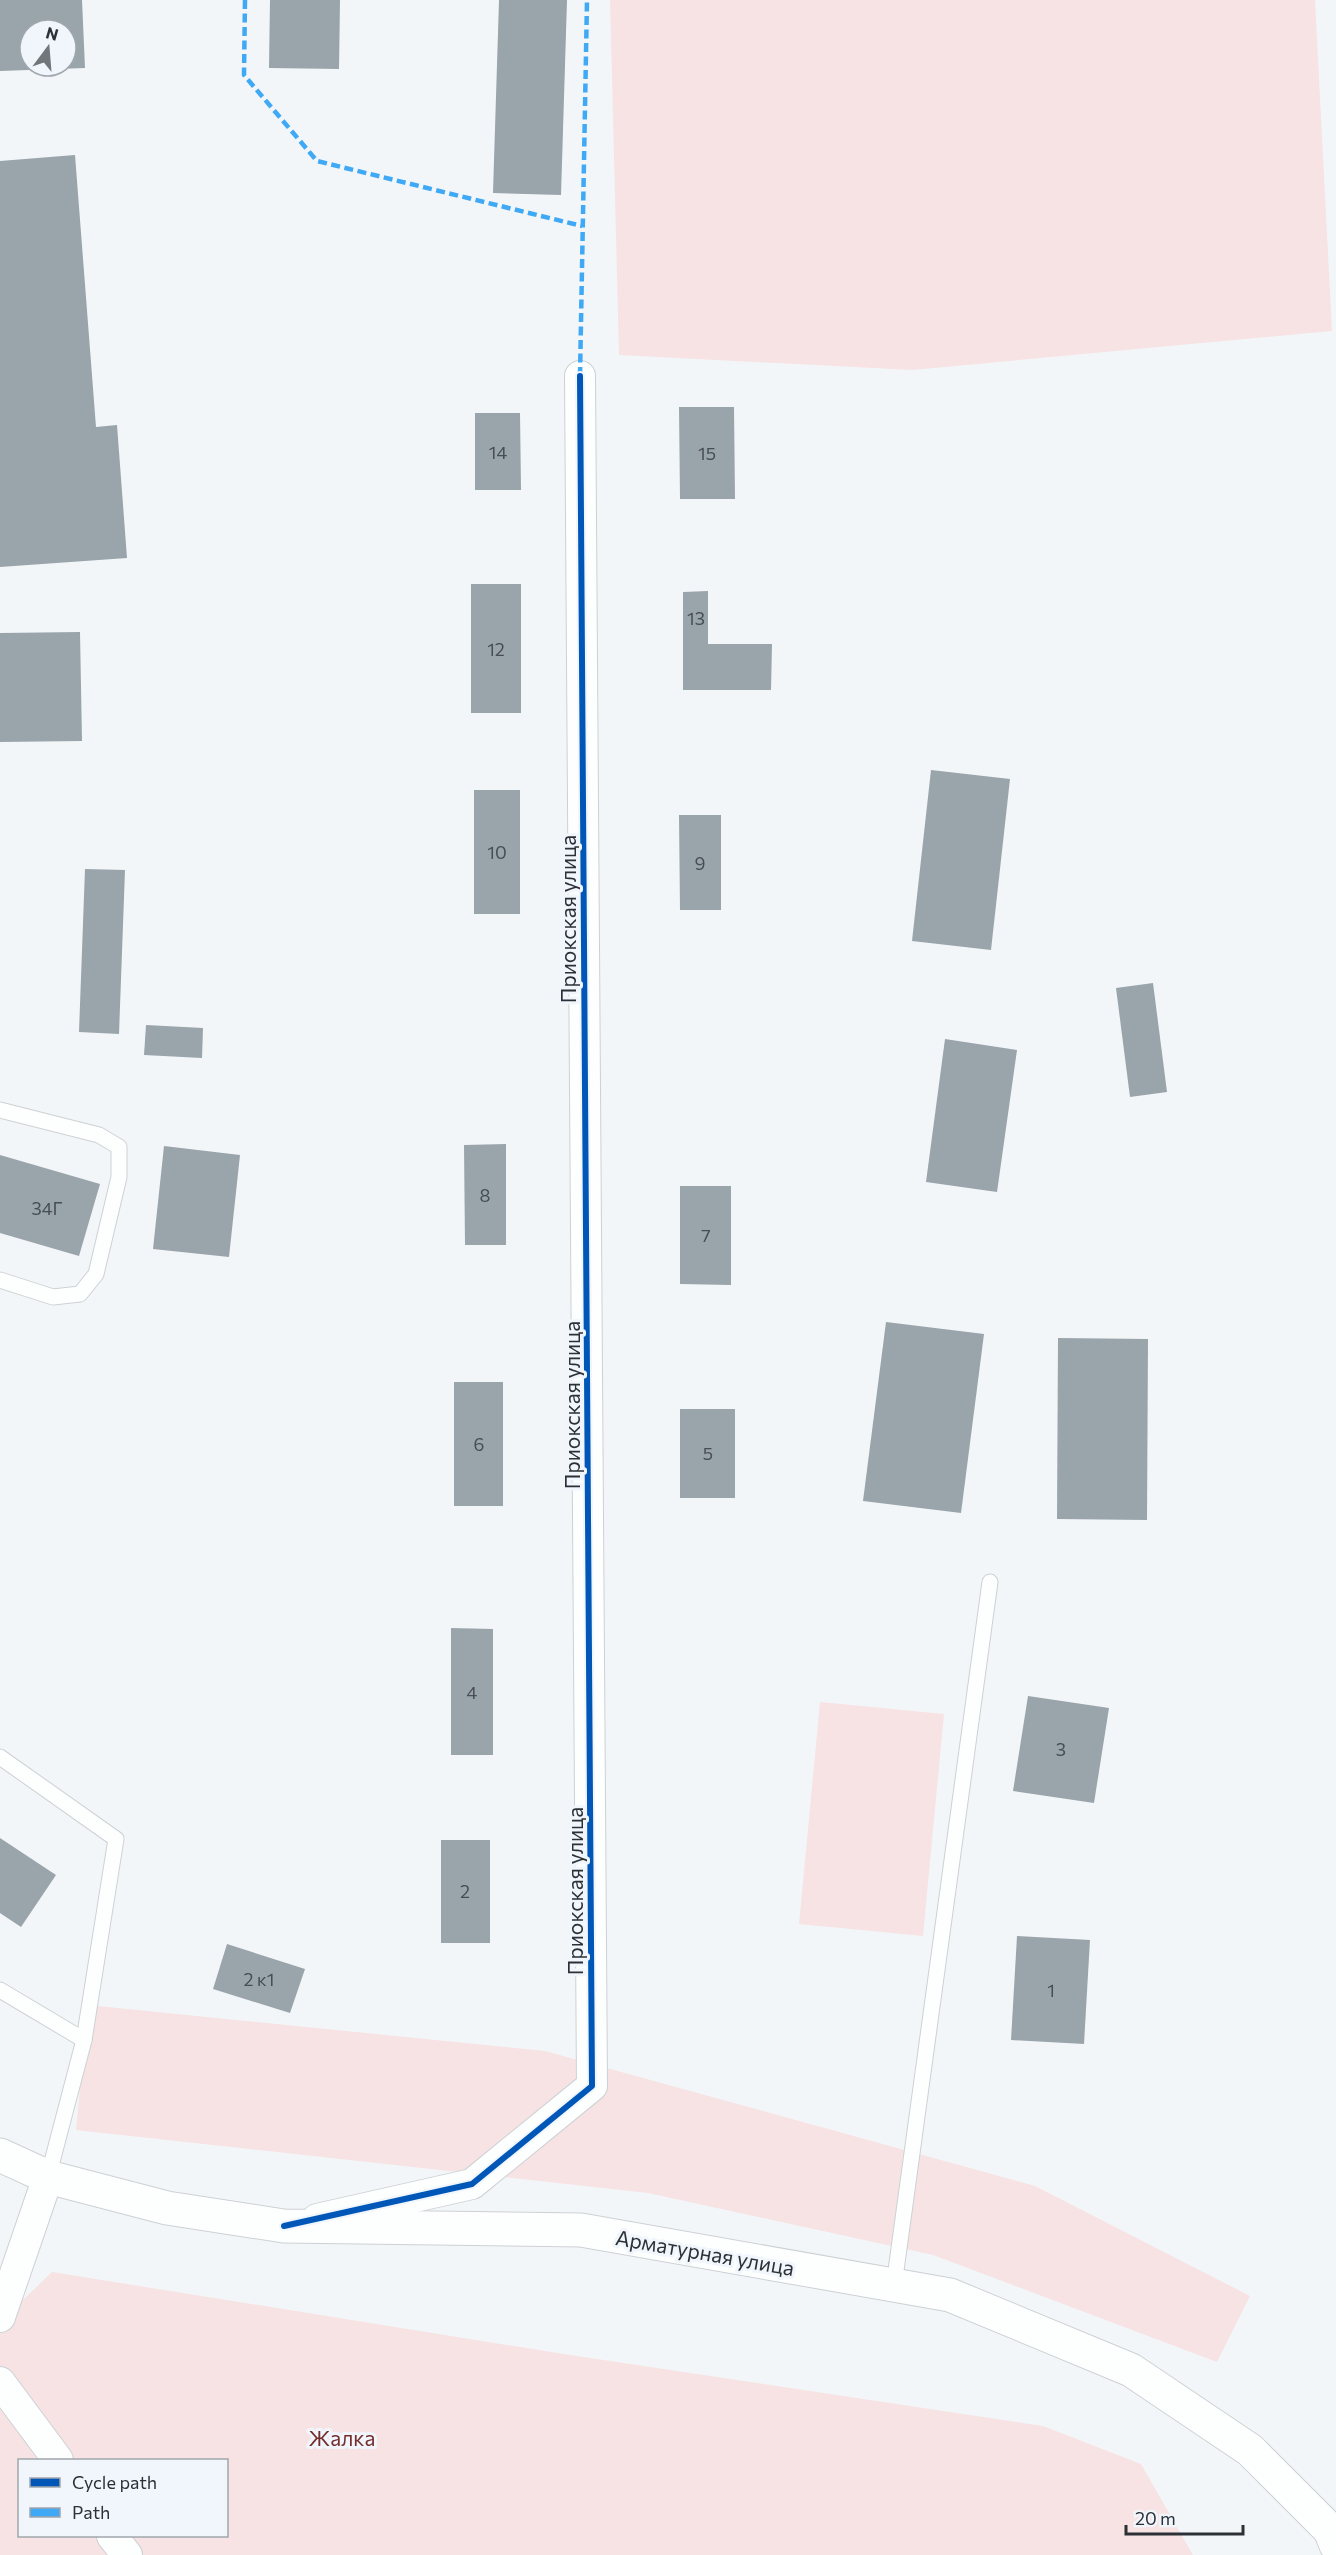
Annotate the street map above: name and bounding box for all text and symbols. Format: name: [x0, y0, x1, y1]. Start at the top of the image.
north arrow: [18, 18, 78, 78]
text: N: [44, 22, 61, 44]
house number: 14: [489, 441, 507, 463]
house number: 15: [698, 442, 716, 464]
house number: 13: [687, 607, 705, 629]
house number: 12: [487, 638, 505, 660]
street label: Приокская улица: [555, 835, 580, 1003]
house number: 10: [487, 841, 507, 863]
house number: 9: [695, 852, 705, 874]
house number: 8: [480, 1184, 491, 1206]
house number: 34Г: [31, 1197, 63, 1219]
house number: 7: [701, 1224, 711, 1246]
street label: Приокская улица: [559, 1321, 584, 1489]
house number: 6: [474, 1433, 484, 1455]
house number: 5: [703, 1442, 713, 1464]
house number: 4: [467, 1681, 478, 1703]
house number: 3: [1056, 1738, 1066, 1760]
street label: Приокская улица: [562, 1807, 587, 1975]
house number: 2: [460, 1880, 470, 1902]
house number: 2 к1: [244, 1968, 274, 1990]
house number: 1: [1047, 1979, 1055, 2001]
street label: Арматурная улица: [614, 2224, 796, 2280]
park label: Жалка: [309, 2425, 375, 2450]
legend: [18, 2459, 228, 2537]
text: Cycle path: [72, 2471, 157, 2493]
scale bar: [1126, 2498, 1243, 2536]
text: Path: [72, 2501, 110, 2523]
text: 20 m: [1135, 2507, 1176, 2529]

